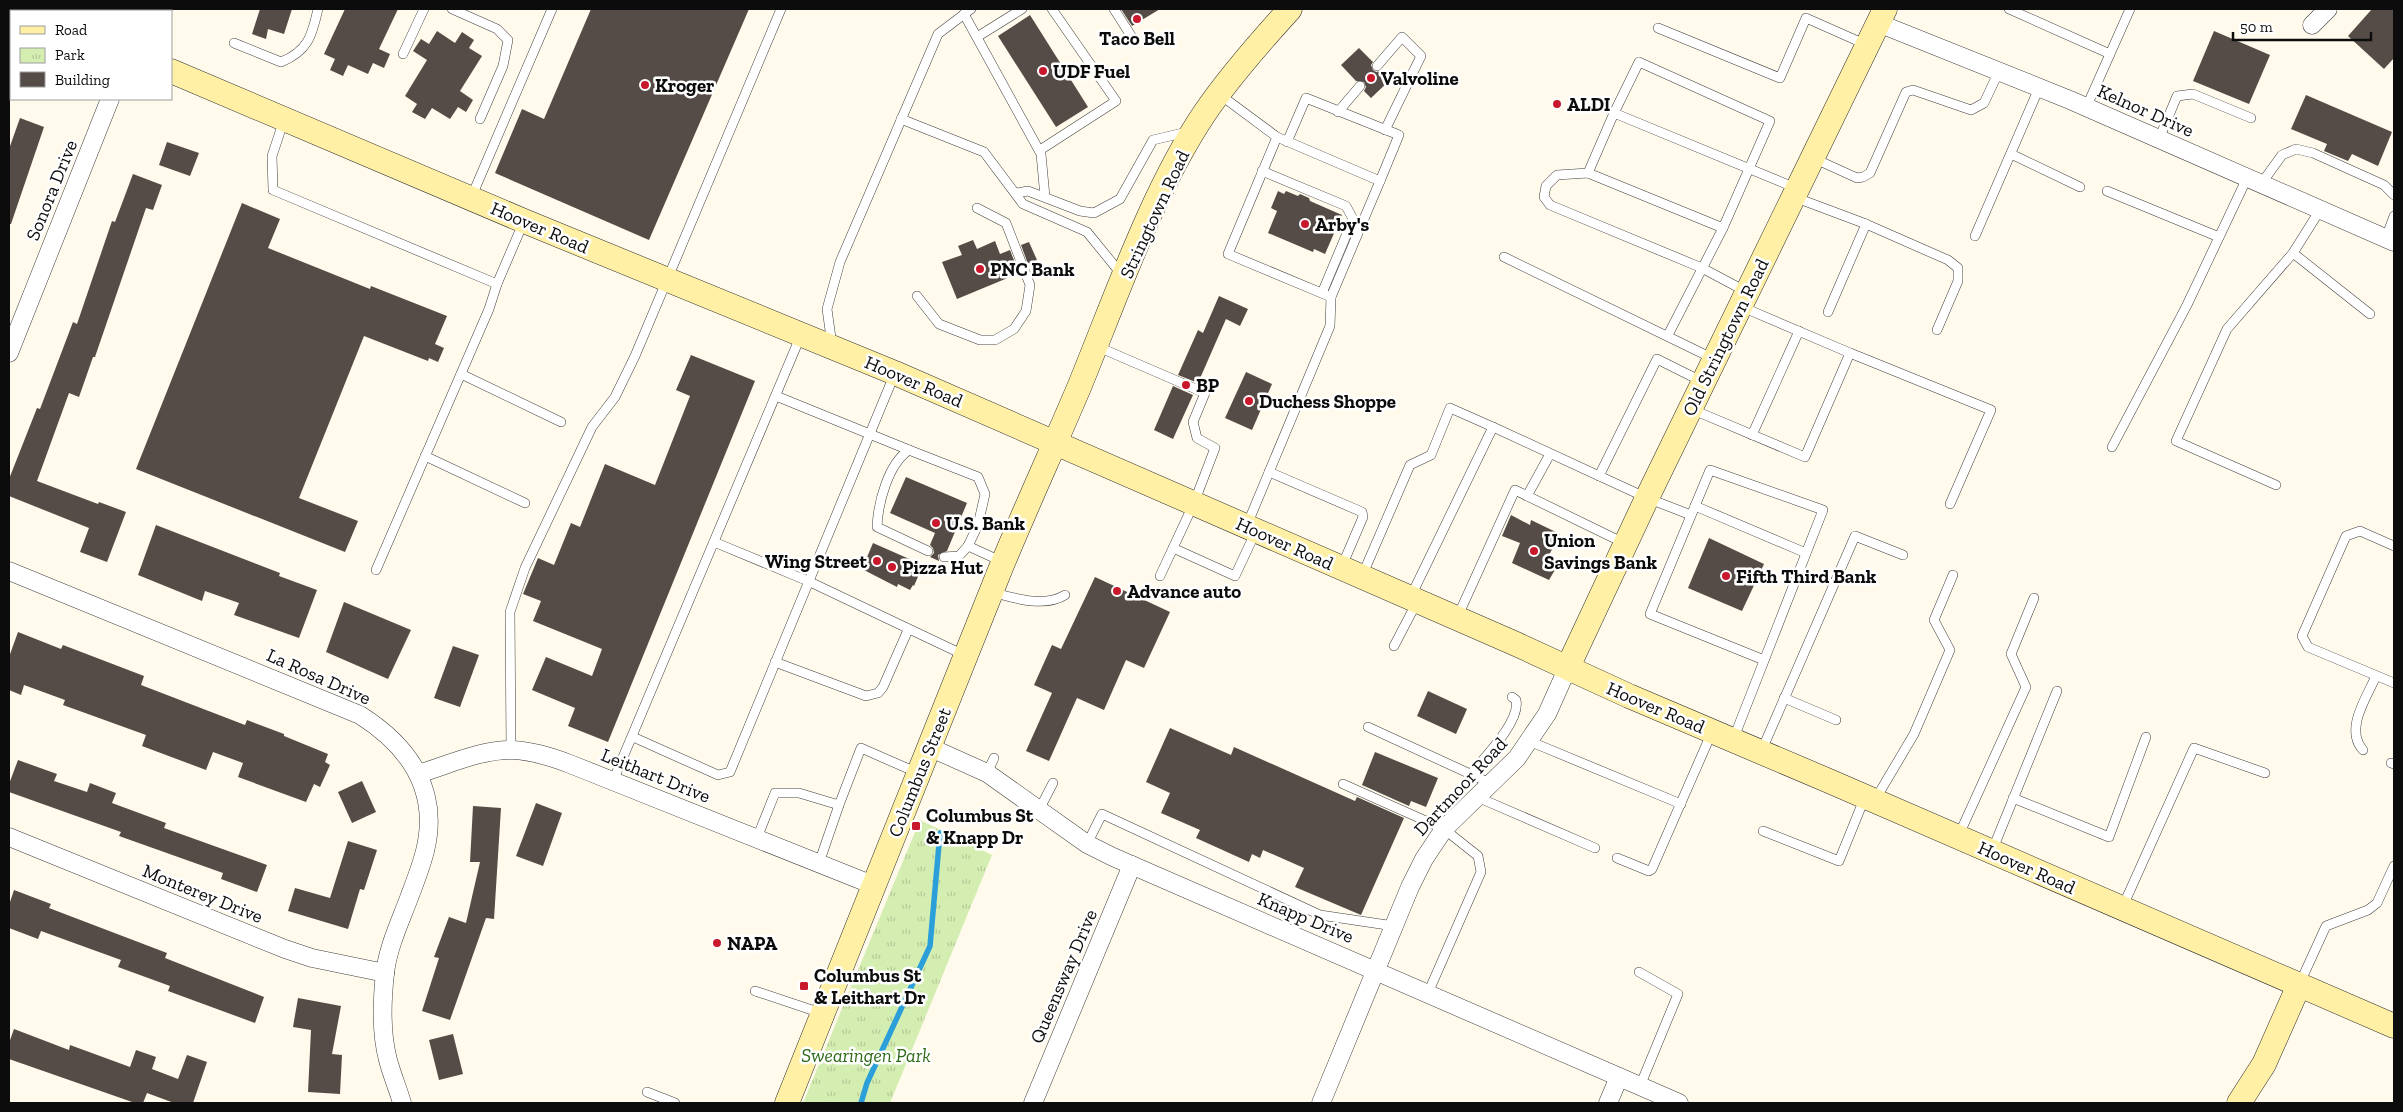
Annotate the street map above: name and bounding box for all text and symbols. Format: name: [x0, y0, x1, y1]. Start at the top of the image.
legend: [10, 10, 172, 100]
scale bar: [2233, 10, 2370, 42]
marker: Taco Bell: [1131, 13, 1143, 25]
text: 50 m: [2240, 18, 2273, 36]
text: Road: [55, 21, 88, 39]
place label: Taco Bell: [1099, 27, 1176, 50]
text: Park: [55, 46, 85, 64]
place label: UDF Fuel: [1053, 60, 1131, 83]
marker: UDF Fuel: [1037, 65, 1049, 77]
place label: Valvoline: [1381, 67, 1459, 90]
text: Building: [55, 71, 110, 89]
marker: Valvoline: [1365, 72, 1377, 84]
place label: Kroger: [655, 74, 715, 97]
marker: Kroger: [639, 79, 651, 91]
street label: Kelnor Drive: [2094, 79, 2198, 142]
place label: ALDI: [1567, 93, 1610, 116]
marker: ALDI: [1551, 98, 1563, 110]
street label: Sonora Drive: [21, 136, 82, 244]
street label: Stringtown Road: [1115, 146, 1194, 282]
street label: Hoover Road: [487, 197, 593, 259]
place label: Arby's: [1315, 213, 1370, 236]
marker: Arby's: [1299, 218, 1311, 230]
street label: Old Stringtown Road: [1677, 254, 1774, 420]
place label: PNC Bank: [990, 258, 1075, 281]
marker: PNC Bank: [974, 263, 986, 275]
street label: Hoover Road: [861, 351, 967, 413]
place label: BP: [1196, 374, 1220, 397]
marker: BP: [1180, 379, 1192, 391]
place label: Duchess Shoppe: [1259, 390, 1396, 413]
marker: Duchess Shoppe: [1243, 395, 1255, 407]
place label: U.S. Bank: [946, 512, 1026, 535]
street label: Hoover Road: [1233, 512, 1338, 575]
marker: U.S. Bank: [930, 517, 942, 529]
place label: Union Savings Bank: [1544, 529, 1658, 574]
marker: Union Savings Bank: [1528, 545, 1540, 557]
place label: Wing Street: [765, 550, 867, 573]
marker: Wing Street: [871, 555, 883, 567]
place label: Pizza Hut: [902, 556, 984, 579]
marker: Pizza Hut: [886, 561, 898, 573]
place label: Fifth Third Bank: [1736, 565, 1877, 588]
marker: Fifth Third Bank: [1720, 570, 1732, 582]
place label: Advance auto: [1127, 580, 1241, 603]
marker: Advance auto: [1111, 585, 1123, 597]
street label: La Rosa Drive: [263, 643, 375, 710]
street label: Hoover Road: [1603, 677, 1709, 739]
street label: Columbus Street: [883, 704, 956, 840]
street label: Dartmoor Road: [1409, 732, 1512, 840]
street label: Leithart Drive: [598, 743, 714, 808]
place label: Columbus St & Knapp Dr: [926, 804, 1034, 849]
marker: Columbus St & Knapp Dr: [910, 820, 922, 832]
street label: Hoover Road: [1975, 836, 2080, 899]
street label: Monterey Drive: [139, 859, 266, 928]
street label: Knapp Drive: [1254, 887, 1357, 948]
street label: Queensway Drive: [1025, 906, 1102, 1047]
place label: NAPA: [727, 932, 778, 955]
marker: NAPA: [711, 937, 723, 949]
place label: Columbus St & Leithart Dr: [814, 964, 926, 1009]
marker: Columbus St & Leithart Dr: [798, 980, 810, 992]
park label: Swearingen Park: [801, 1044, 931, 1067]

